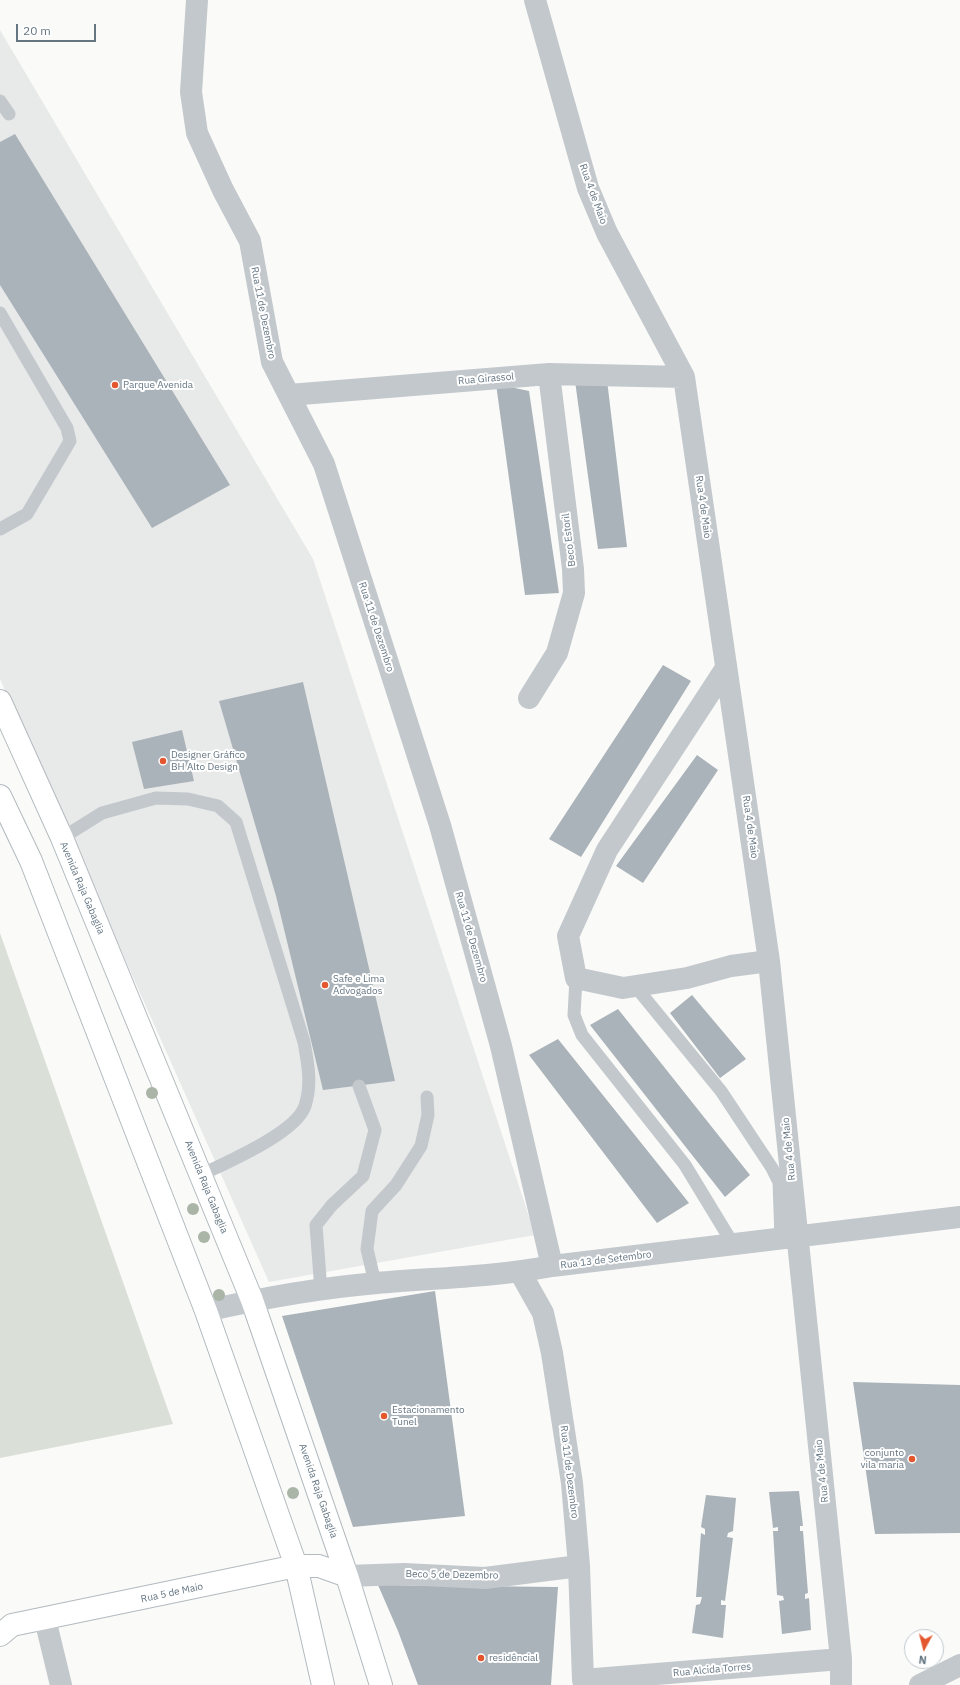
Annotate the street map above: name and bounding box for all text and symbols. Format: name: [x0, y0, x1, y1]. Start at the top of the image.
scale bar: [18, 16, 98, 42]
text: 20 m: [23, 23, 51, 38]
street label: Rua 4 de Maio: [577, 162, 609, 226]
street label: Rua 11 de Dezembro: [248, 266, 278, 360]
street label: Rua Girassol: [457, 371, 515, 387]
place label: Parque Avenida: [123, 379, 193, 391]
marker: Parque Avenida: [110, 380, 120, 390]
street label: Rua 4 de Maio: [693, 475, 713, 539]
street label: Beco Estoril: [560, 513, 578, 567]
street label: Rua 11 de Dezembro: [356, 581, 396, 673]
place label: Designer Gráfico BH Alto Design: [171, 749, 245, 772]
marker: Designer Gráfico BH Alto Design: [158, 756, 168, 766]
street label: Rua 4 de Maio: [740, 795, 760, 859]
street label: Avenida Raja Gabaglia: [57, 840, 107, 936]
street label: Rua 11 de Dezembro: [452, 890, 490, 984]
place label: Safe e Lima Advogados: [333, 973, 385, 996]
marker: Safe e Lima Advogados: [320, 980, 330, 990]
street label: Rua 4 de Maio: [780, 1117, 798, 1181]
street label: Avenida Raja Gabaglia: [182, 1139, 230, 1235]
street label: Rua 13 de Setembro: [560, 1248, 652, 1272]
place label: Estacionamento Tunel: [392, 1404, 465, 1428]
marker: Estacionamento Tunel: [379, 1411, 389, 1421]
street label: Rua 11 de Dezembro: [557, 1425, 581, 1519]
street label: Rua 4 de Maio: [813, 1439, 831, 1503]
street label: Avenida Raja Gabaglia: [296, 1442, 340, 1540]
place label: conjunto vila maria: [861, 1447, 904, 1470]
marker: conjunto vila maria: [907, 1454, 917, 1464]
street label: Beco 5 de Dezembro: [405, 1568, 499, 1582]
street label: Rua 5 de Maio: [140, 1581, 204, 1605]
north arrow: [904, 1629, 944, 1669]
place label: residêncial: [489, 1652, 538, 1664]
text: N: [918, 1652, 927, 1667]
marker: residêncial: [476, 1653, 486, 1663]
street label: Rua Alcida Torres: [672, 1661, 752, 1679]

